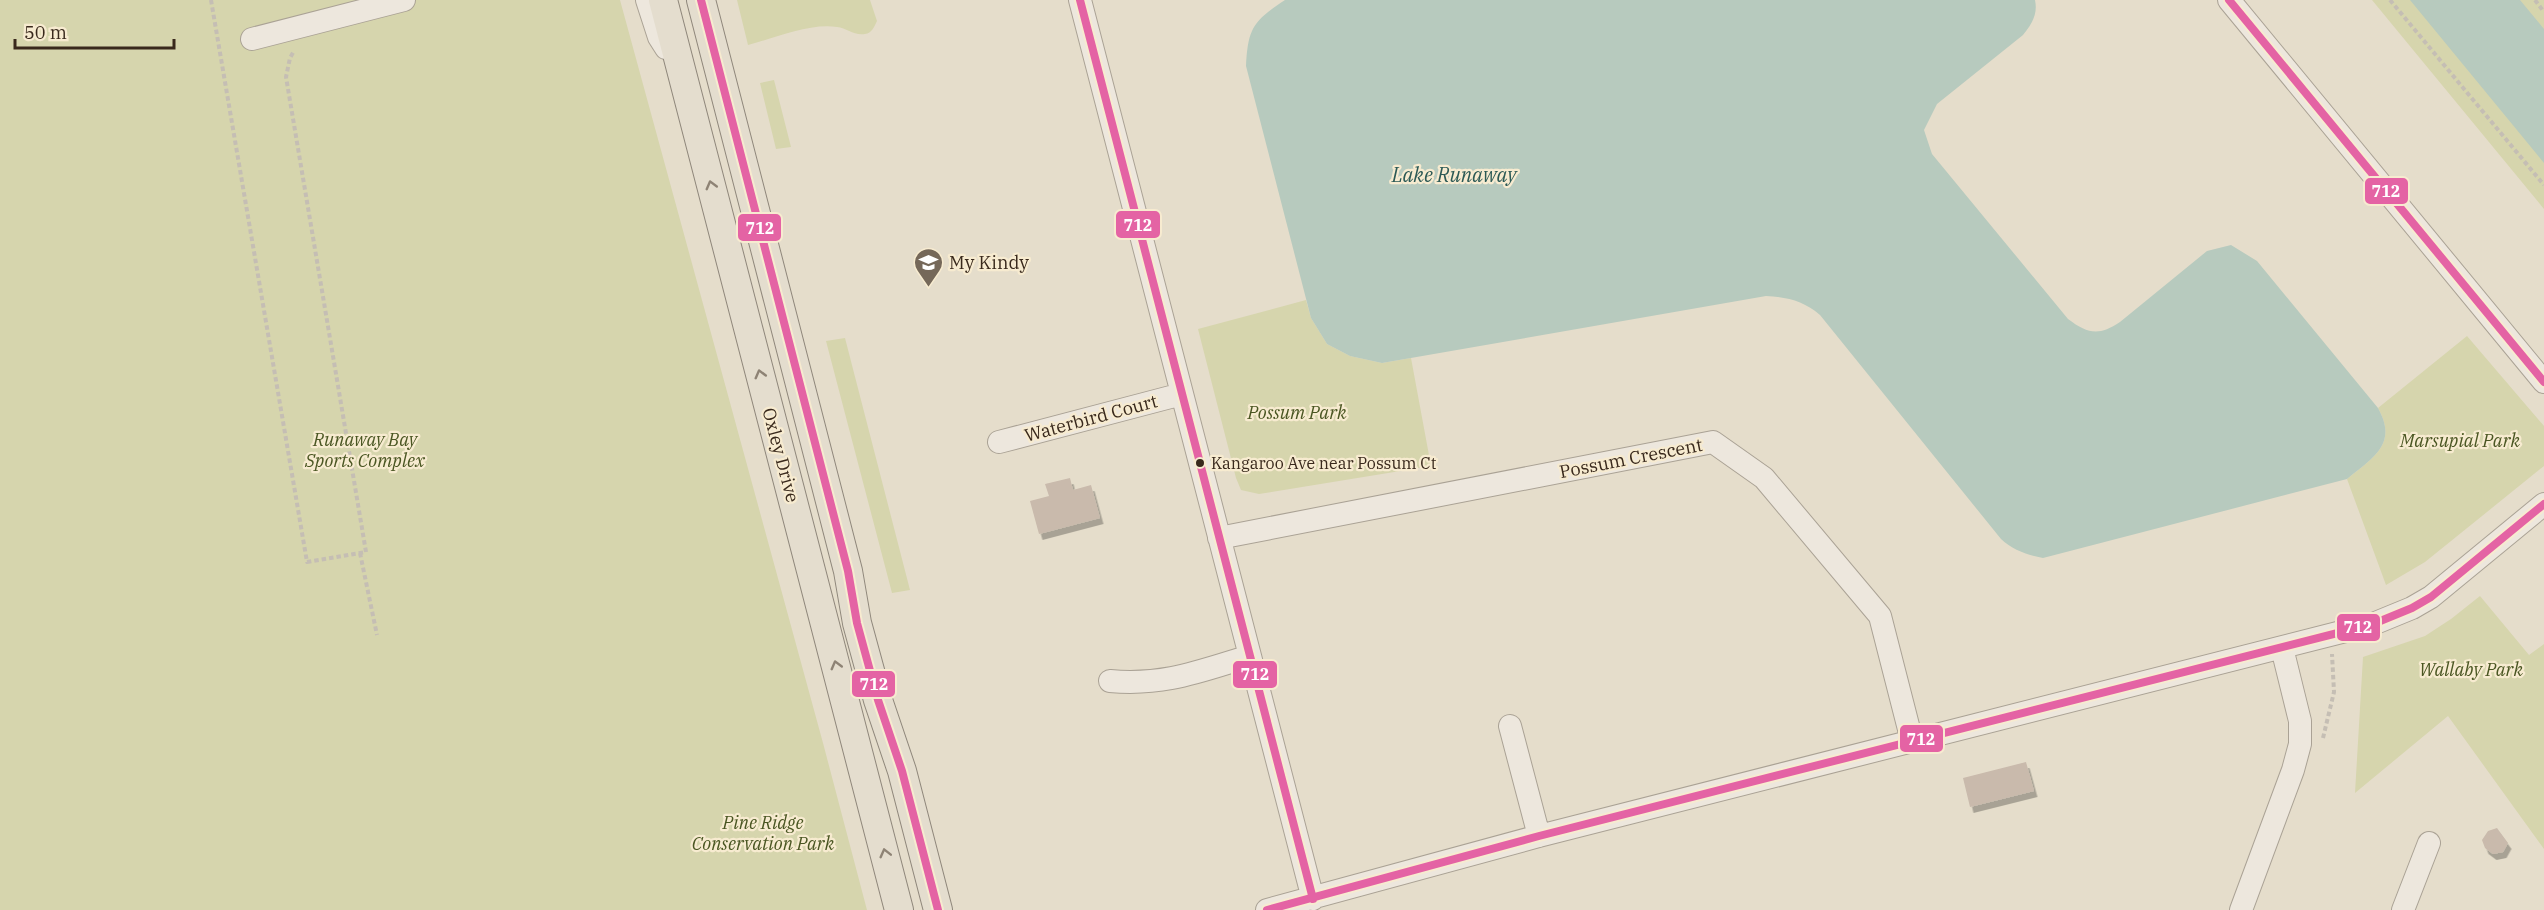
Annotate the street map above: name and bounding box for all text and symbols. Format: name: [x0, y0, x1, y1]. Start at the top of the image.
scale bar: [15, 12, 174, 50]
text: 50 m: [24, 21, 67, 44]
water label: Lake Runaway: [1391, 161, 1518, 188]
line badge: 712: [2364, 177, 2409, 205]
one-way arrow: [706, 181, 718, 191]
text: 712: [2372, 181, 2400, 201]
line badge: 712: [1115, 210, 1161, 239]
line badge: 712: [737, 213, 782, 242]
text: 712: [1124, 215, 1152, 235]
text: 712: [746, 218, 774, 238]
school or university icon: My Kindy: [912, 246, 944, 288]
place label: My Kindy: [949, 251, 1029, 274]
one-way arrow: [755, 369, 768, 379]
street label: Waterbird Court: [1022, 389, 1160, 447]
park label: Possum Park: [1246, 401, 1347, 424]
street label: Oxley Drive: [757, 405, 805, 505]
park label: Runaway Bay Sports Complex: [304, 428, 426, 472]
park label: Marsupial Park: [2399, 429, 2521, 452]
street label: Possum Crescent: [1557, 433, 1705, 483]
place label: Kangaroo Ave near Possum Ct: [1211, 453, 1437, 473]
marker: Kangaroo Ave near Possum Ct: [1194, 457, 1206, 469]
line badge: 712: [2336, 613, 2381, 642]
text: 712: [2344, 617, 2372, 637]
park label: Wallaby Park: [2419, 658, 2523, 681]
one-way arrow: [830, 660, 843, 670]
line badge: 712: [1232, 660, 1278, 689]
text: 712: [1241, 664, 1269, 684]
line badge: 712: [851, 670, 896, 698]
text: 712: [860, 674, 888, 694]
line badge: 712: [1899, 724, 1944, 753]
text: 712: [1907, 729, 1935, 749]
park label: Pine Ridge Conservation Park: [692, 811, 835, 855]
one-way arrow: [879, 848, 892, 858]

